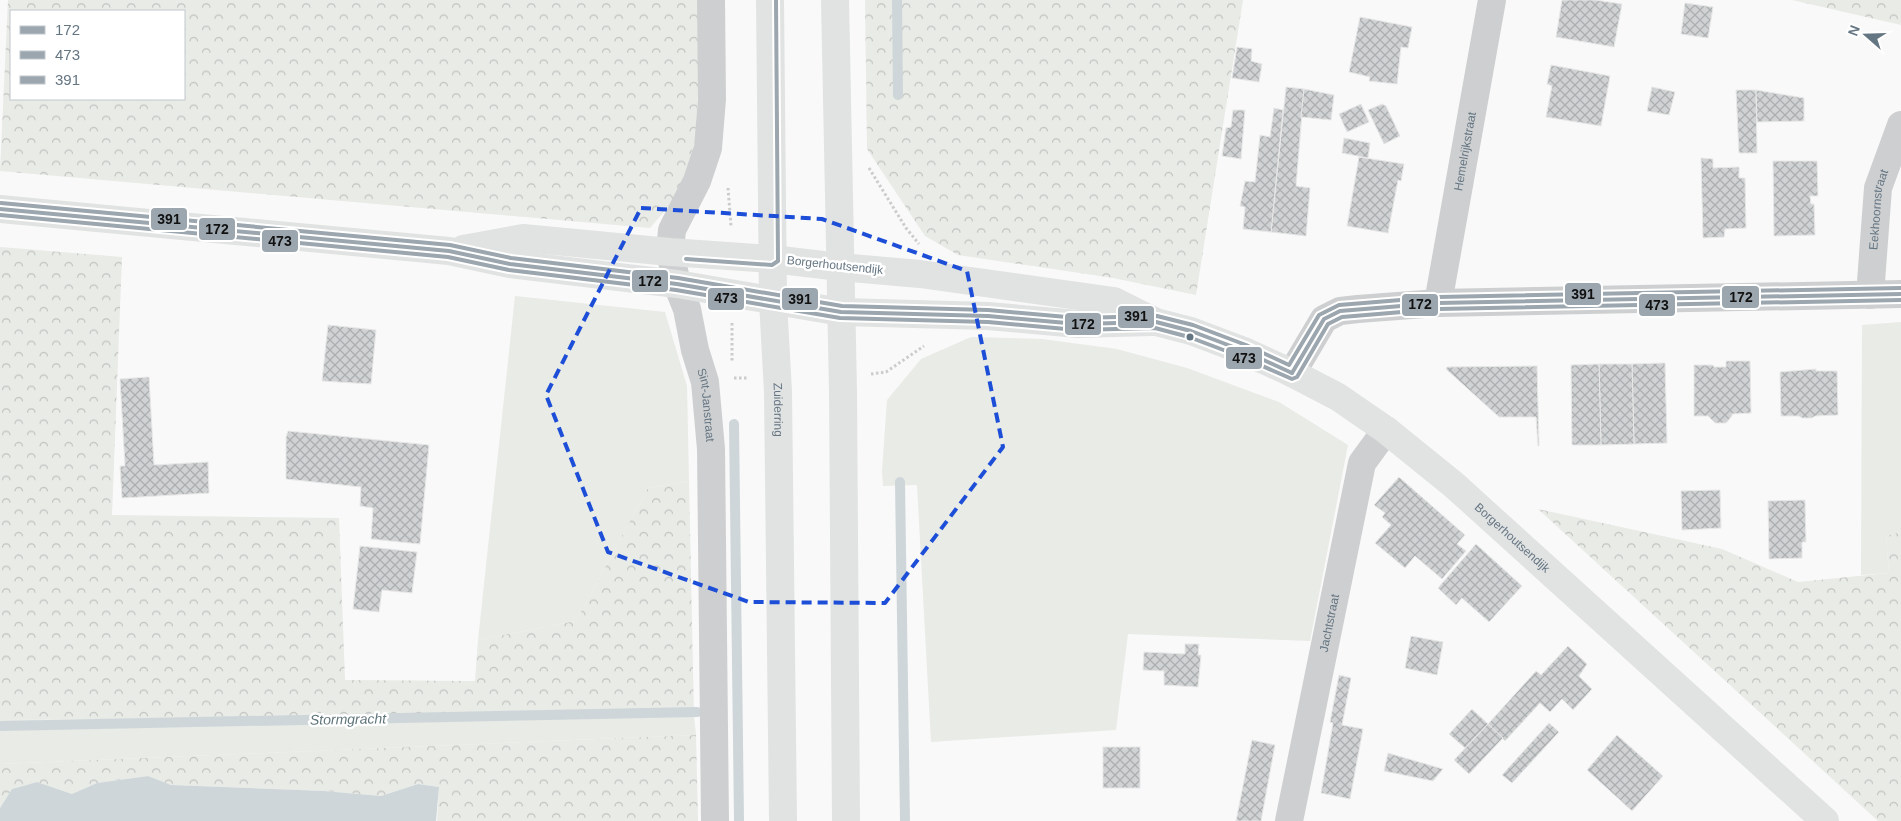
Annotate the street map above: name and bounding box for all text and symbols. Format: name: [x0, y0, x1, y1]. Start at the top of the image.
legend: [10, 10, 185, 100]
north arrow: [1841, 10, 1891, 60]
text: 172: [55, 21, 80, 38]
text: N: [1845, 23, 1863, 38]
text: 473: [55, 46, 80, 63]
text: 391: [55, 71, 80, 88]
street label: Hemelrijkstraat: [1451, 110, 1479, 192]
street label: Eekhoornstraat: [1866, 167, 1891, 250]
line badge: 391: [150, 207, 188, 231]
text: 391: [157, 211, 181, 227]
line badge: 172: [198, 217, 236, 241]
text: 172: [205, 221, 229, 237]
line badge: 473: [261, 229, 299, 253]
text: 473: [268, 233, 292, 249]
street label: Borgerhoutsendijk: [786, 253, 885, 277]
line badge: 172: [631, 269, 669, 293]
text: 172: [638, 273, 662, 289]
line badge: 391: [1564, 282, 1602, 306]
line badge: 172: [1721, 285, 1760, 309]
text: 391: [1571, 286, 1595, 302]
line badge: 473: [707, 287, 745, 311]
line badge: 391: [781, 287, 819, 311]
text: 172: [1729, 289, 1753, 305]
text: 473: [714, 290, 738, 306]
text: 391: [788, 291, 812, 307]
line badge: 172: [1401, 293, 1439, 317]
line badge: 473: [1638, 293, 1676, 317]
text: 172: [1408, 296, 1432, 312]
text: 473: [1645, 297, 1669, 313]
line badge: 391: [1117, 305, 1155, 329]
text: 391: [1124, 308, 1148, 324]
line badge: 172: [1064, 312, 1102, 336]
text: 172: [1071, 316, 1095, 332]
unlabelled marker: [1185, 332, 1195, 342]
line badge: 473: [1225, 346, 1263, 370]
text: 473: [1232, 350, 1256, 366]
street label: Sint-Janstraat: [694, 366, 717, 443]
street label: Zuiderring: [771, 382, 786, 437]
street label: Borgerhoutsendijk: [1472, 500, 1554, 576]
street label: Jachtstraat: [1317, 592, 1342, 653]
water label: Stormgracht: [310, 710, 387, 728]

